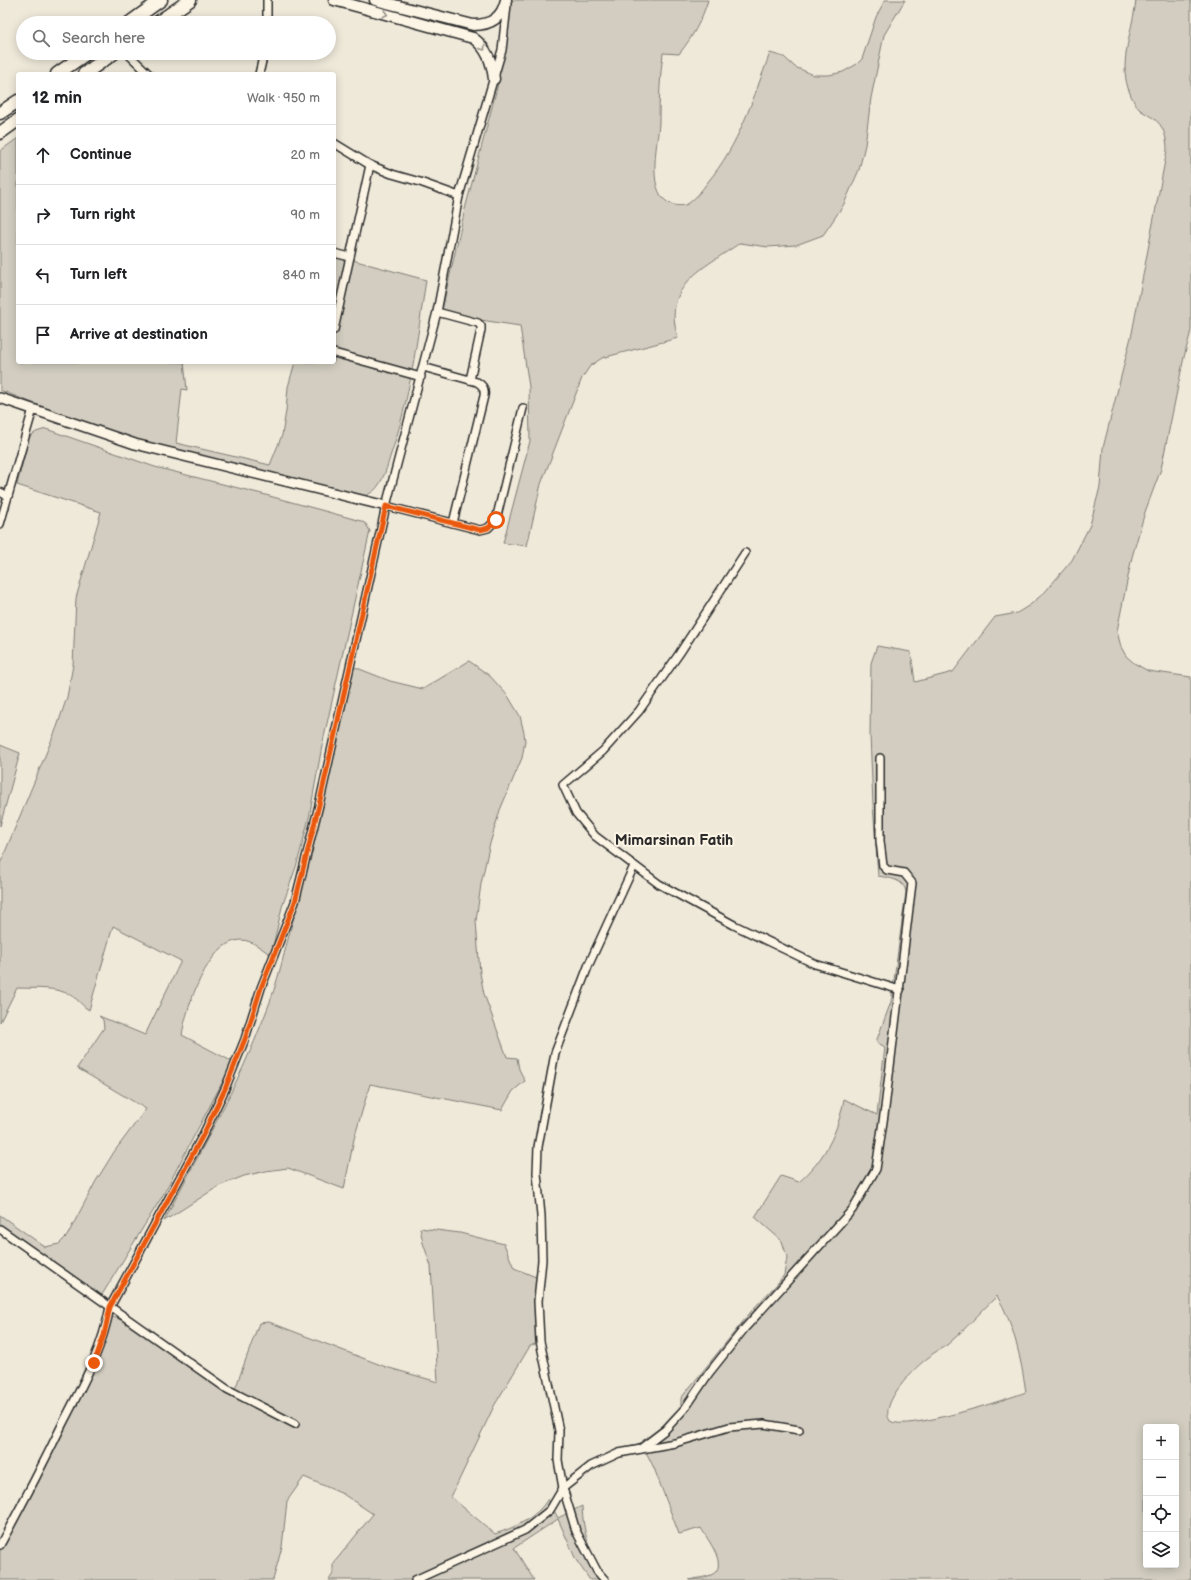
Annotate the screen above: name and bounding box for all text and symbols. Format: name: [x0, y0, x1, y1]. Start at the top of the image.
one-way arrow: [382, 9, 389, 17]
search box: [16, 16, 336, 60]
icon: search: [30, 27, 52, 49]
text: Search here: [62, 29, 145, 48]
one-way arrow: [478, 44, 486, 51]
text: 12 min: [32, 88, 82, 108]
text: Walk · 950 m: [247, 90, 320, 106]
icon: ahead: [32, 144, 54, 166]
text: Continue: [70, 145, 132, 164]
text: 20 m: [290, 147, 320, 163]
icon: right: [32, 204, 54, 226]
text: Turn right: [70, 205, 135, 224]
text: 90 m: [291, 207, 320, 223]
icon: left: [32, 264, 54, 286]
text: Turn left: [70, 265, 127, 284]
text: 840 m: [283, 267, 320, 283]
icon: arrive: [32, 324, 54, 346]
text: Arrive at destination: [70, 325, 208, 344]
route start: [487, 511, 505, 529]
district label: Mimarsinan Fatih: [615, 831, 733, 850]
route end: [85, 1354, 103, 1372]
map controls: [1143, 1424, 1179, 1568]
button: +: [1143, 1424, 1179, 1460]
button: −: [1143, 1460, 1179, 1496]
button: locate: [1143, 1496, 1179, 1532]
button: layers: [1143, 1532, 1179, 1568]

